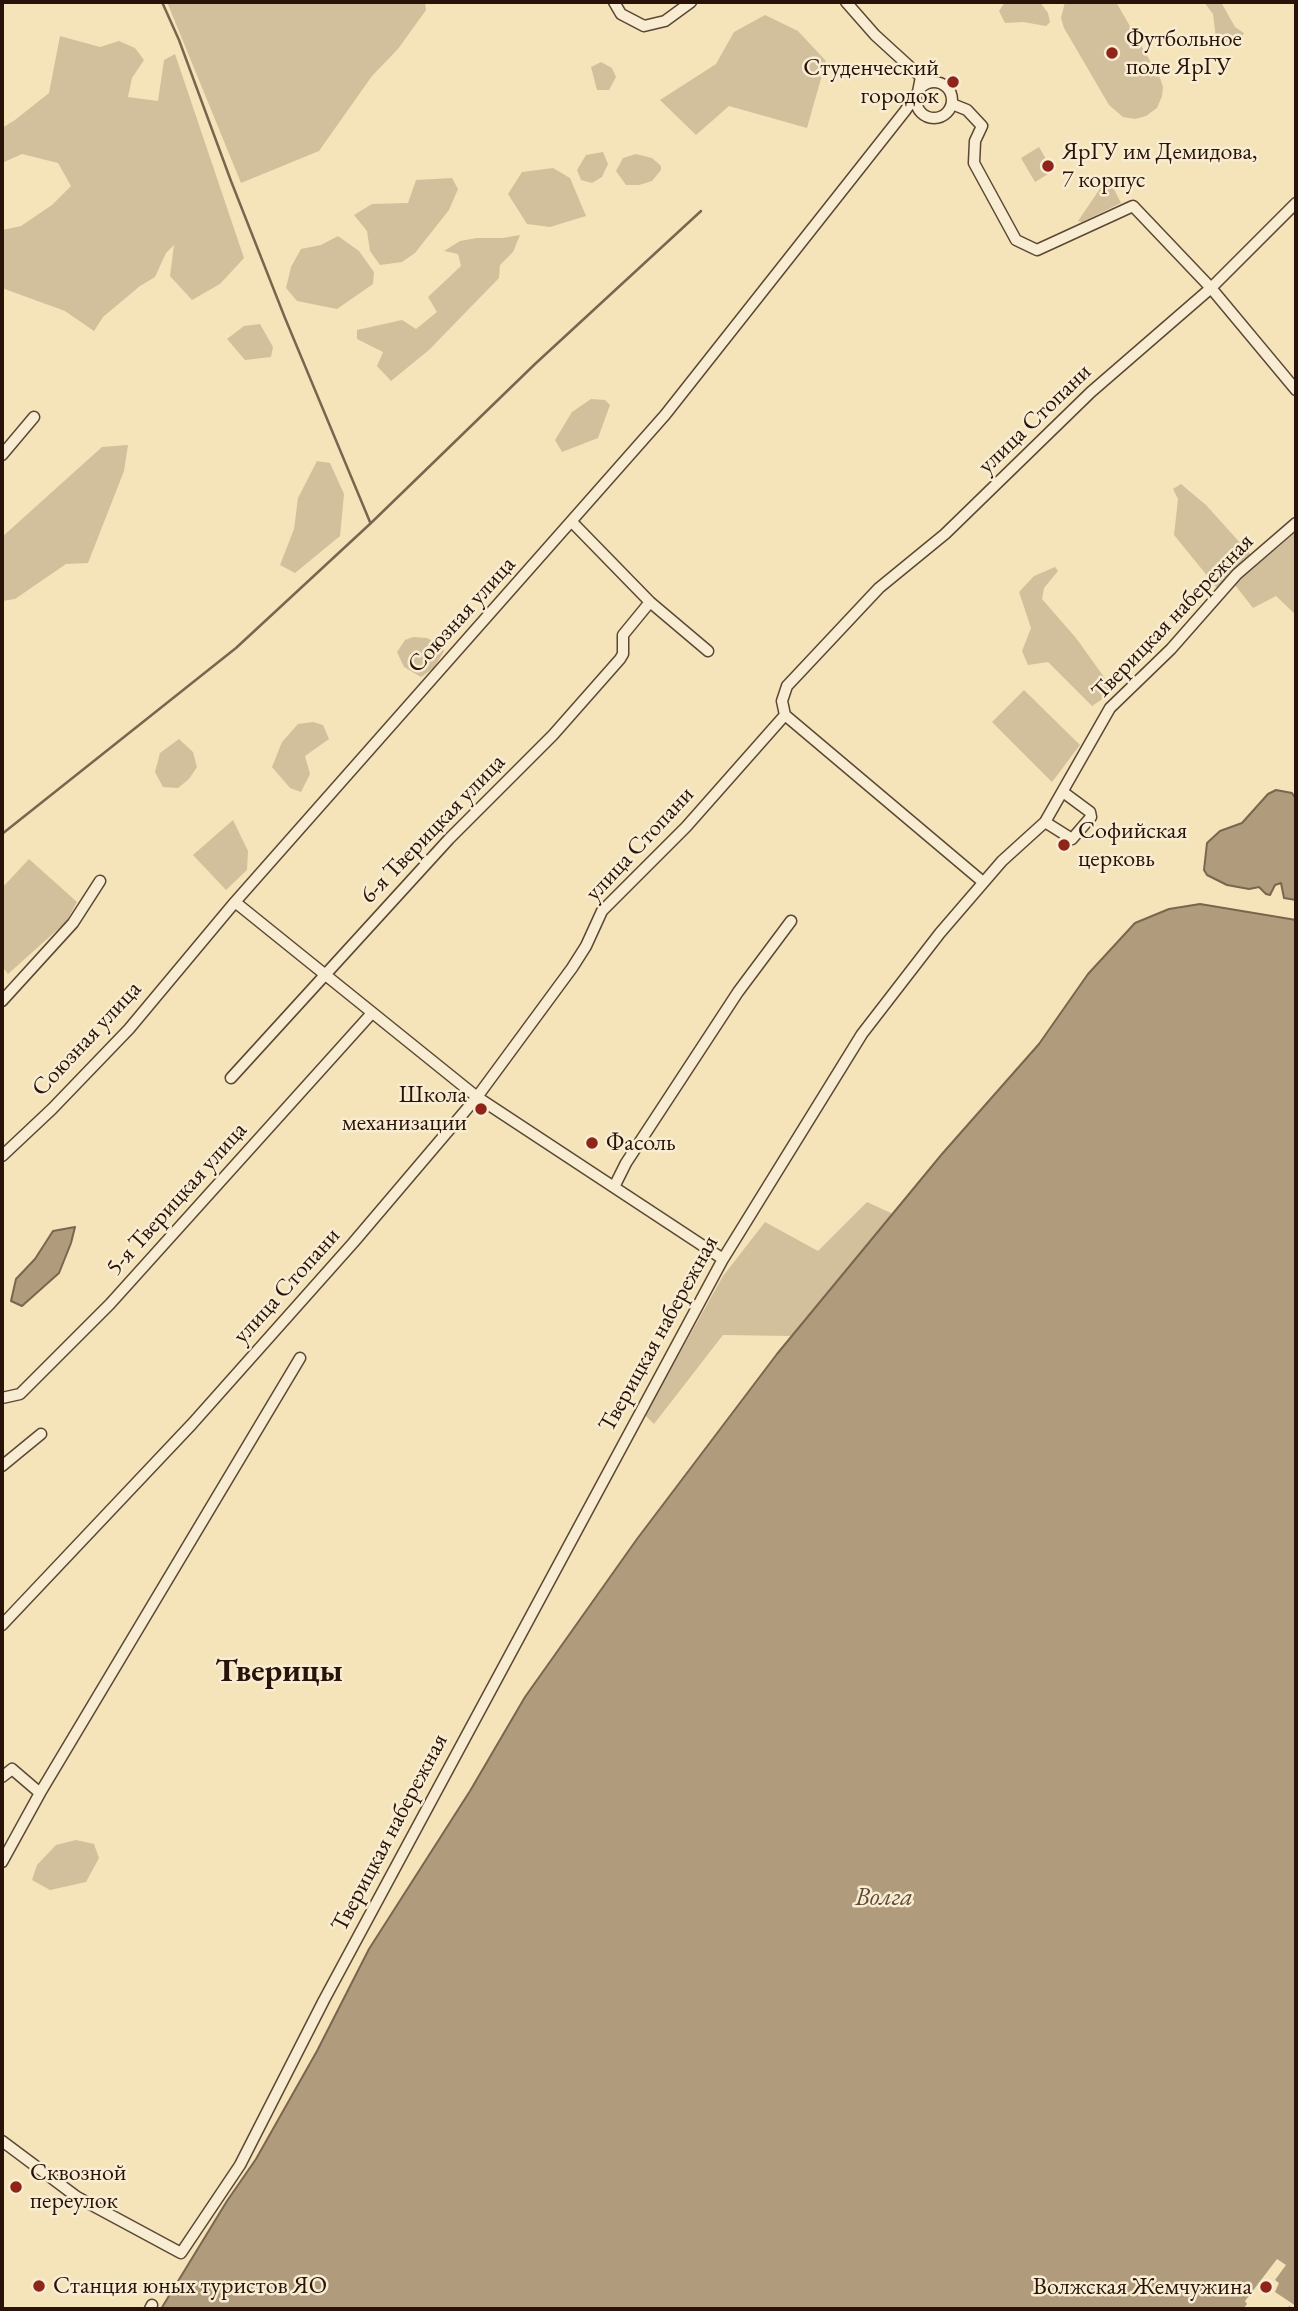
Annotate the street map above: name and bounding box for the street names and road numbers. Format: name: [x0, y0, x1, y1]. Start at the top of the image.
street label: улица Стопани: [972, 358, 1098, 480]
street label: Тверицкая набережная: [1086, 528, 1260, 706]
street label: Союзная улица: [402, 551, 522, 679]
street label: 6-я Тверицкая улица: [354, 748, 512, 910]
street label: улица Стопани: [580, 781, 700, 907]
street label: Союзная улица: [26, 975, 148, 1103]
street label: 5-я Тверицкая улица: [101, 1116, 253, 1282]
street label: улица Стопани: [227, 1222, 347, 1350]
street label: Тверицкая набережная: [593, 1231, 725, 1437]
street label: Тверицкая набережная: [326, 1729, 454, 1937]

